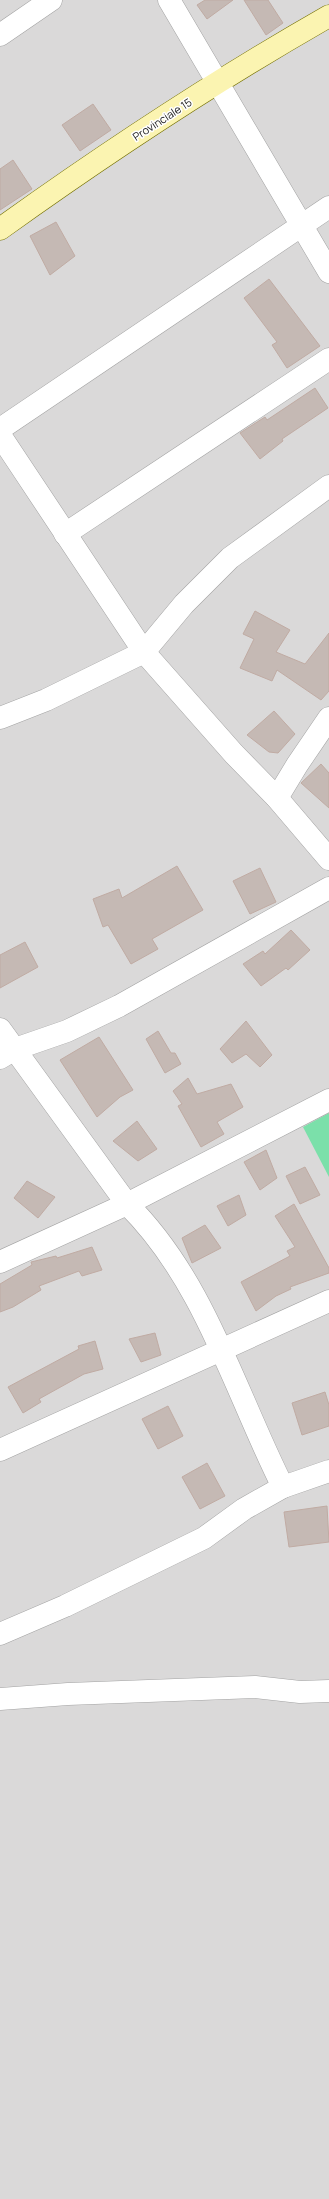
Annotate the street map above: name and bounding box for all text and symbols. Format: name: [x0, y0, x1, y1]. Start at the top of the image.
street label: Provinciale 15: [129, 94, 195, 144]

